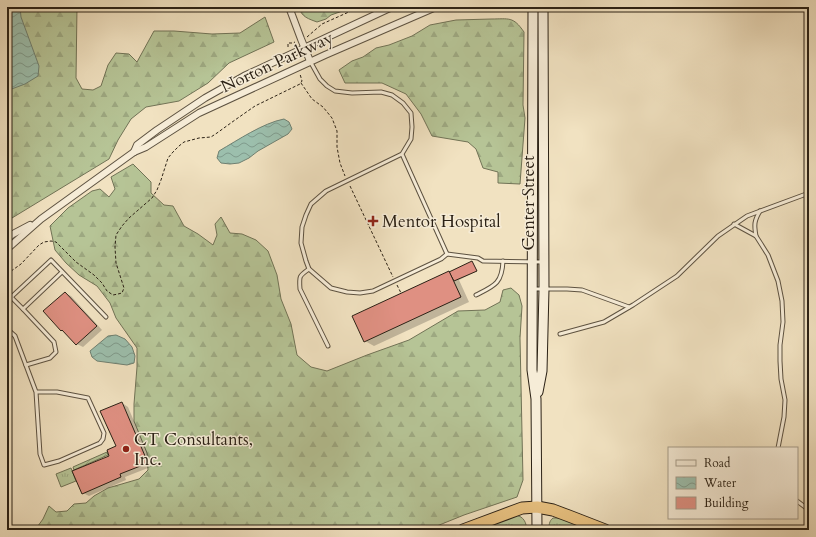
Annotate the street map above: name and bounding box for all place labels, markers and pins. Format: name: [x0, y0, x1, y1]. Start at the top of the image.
place label: Mentor Hospital: [382, 210, 501, 233]
marker: Mentor Hospital: [367, 215, 379, 227]
place label: CT Consultants, Inc.: [134, 428, 253, 471]
marker: CT Consultants, Inc.: [121, 444, 131, 454]

